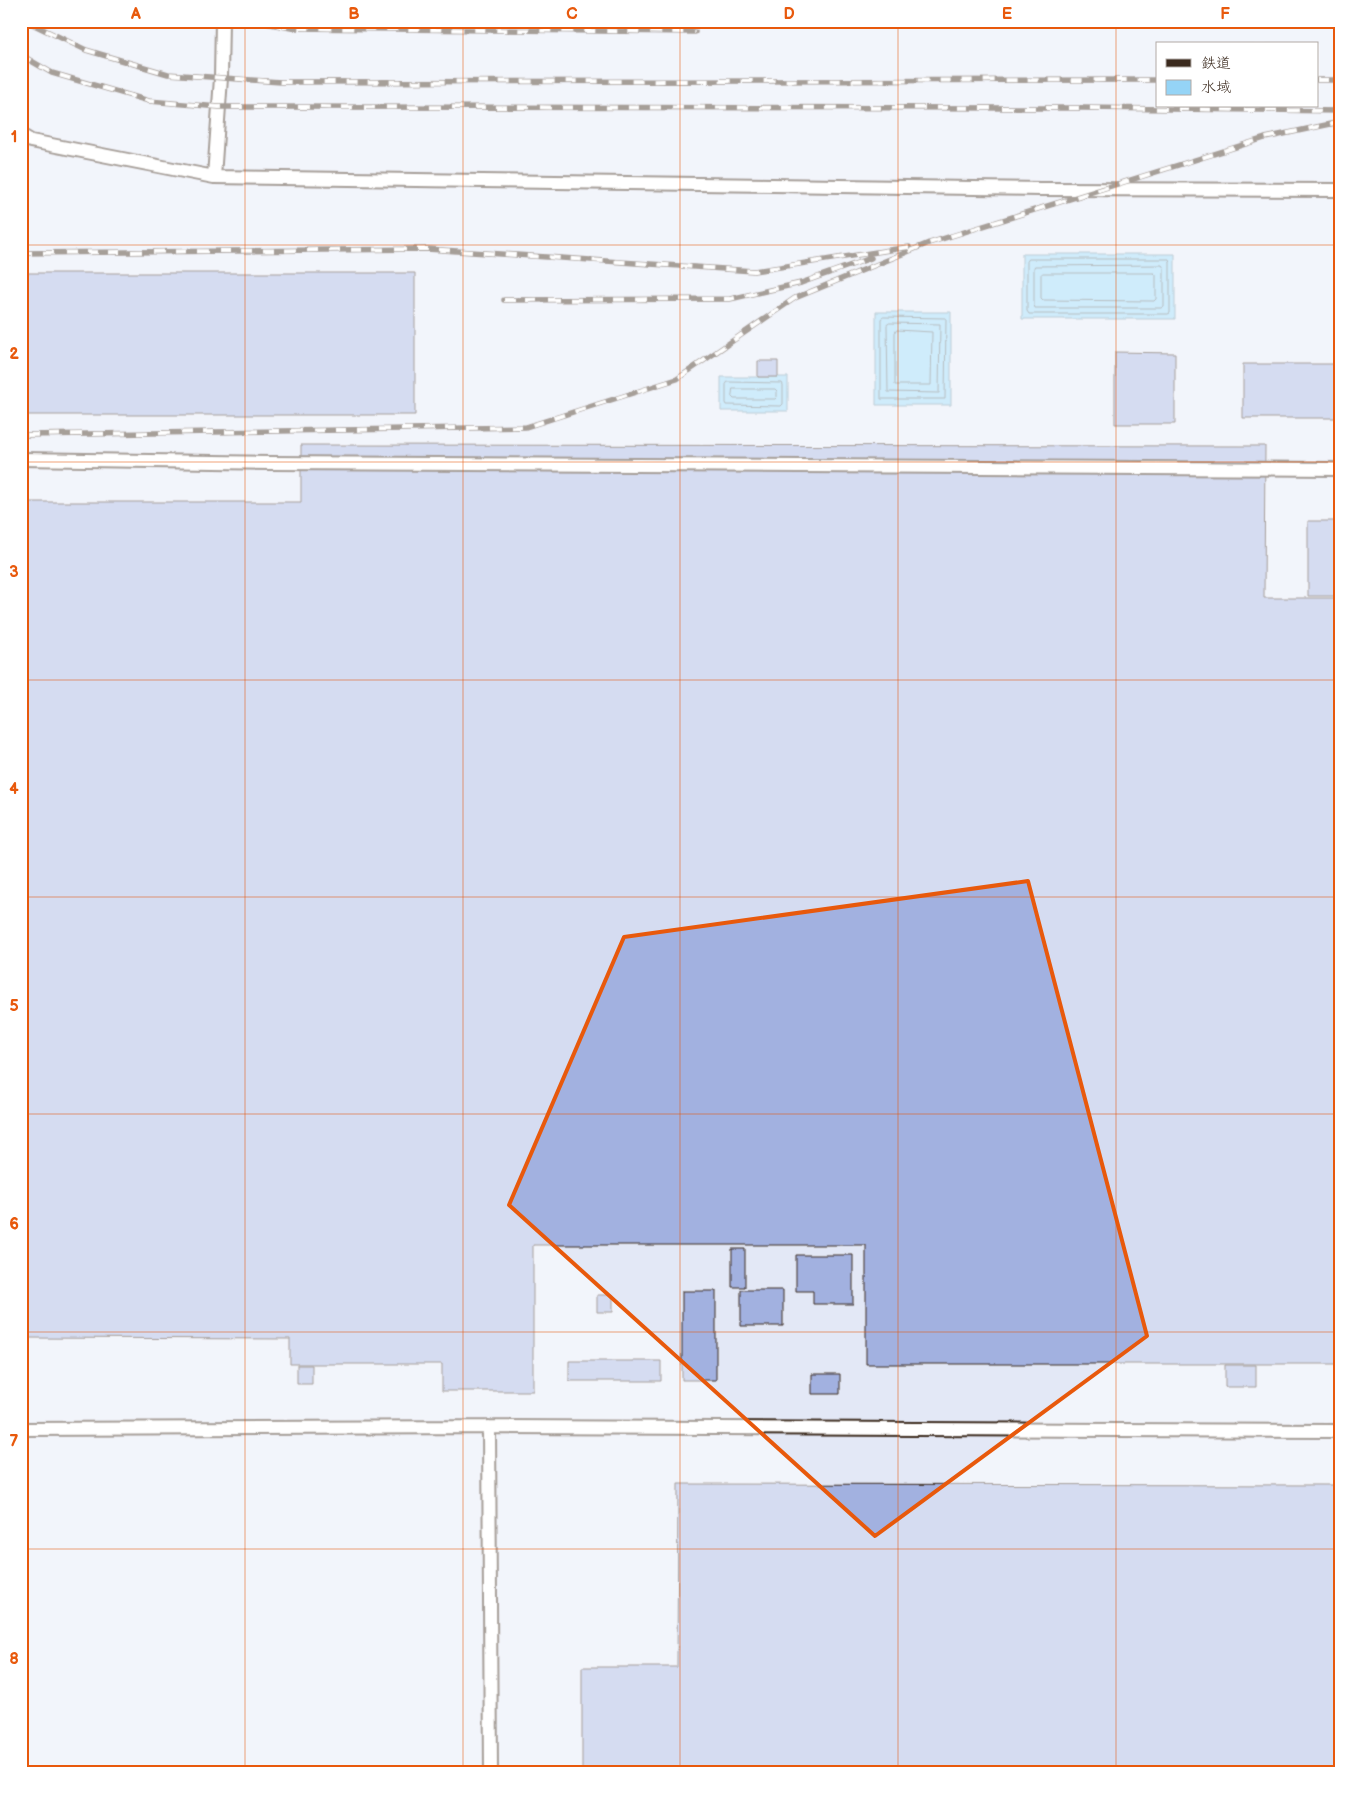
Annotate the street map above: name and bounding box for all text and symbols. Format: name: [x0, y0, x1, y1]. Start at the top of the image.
text: A: [130, 5, 141, 24]
text: B: [348, 5, 360, 24]
text: C: [566, 5, 578, 24]
text: D: [783, 5, 795, 24]
text: E: [1002, 5, 1012, 24]
text: F: [1220, 5, 1230, 24]
legend: [1156, 42, 1318, 108]
text: 鉄道: [1201, 54, 1231, 73]
text: 水域: [1201, 78, 1231, 97]
text: 1: [11, 128, 17, 147]
text: 2: [9, 345, 19, 364]
text: 3: [9, 563, 19, 582]
text: 4: [9, 780, 19, 799]
text: 5: [9, 997, 19, 1016]
text: 6: [9, 1215, 19, 1234]
text: 7: [10, 1432, 19, 1451]
text: 8: [9, 1650, 19, 1669]

